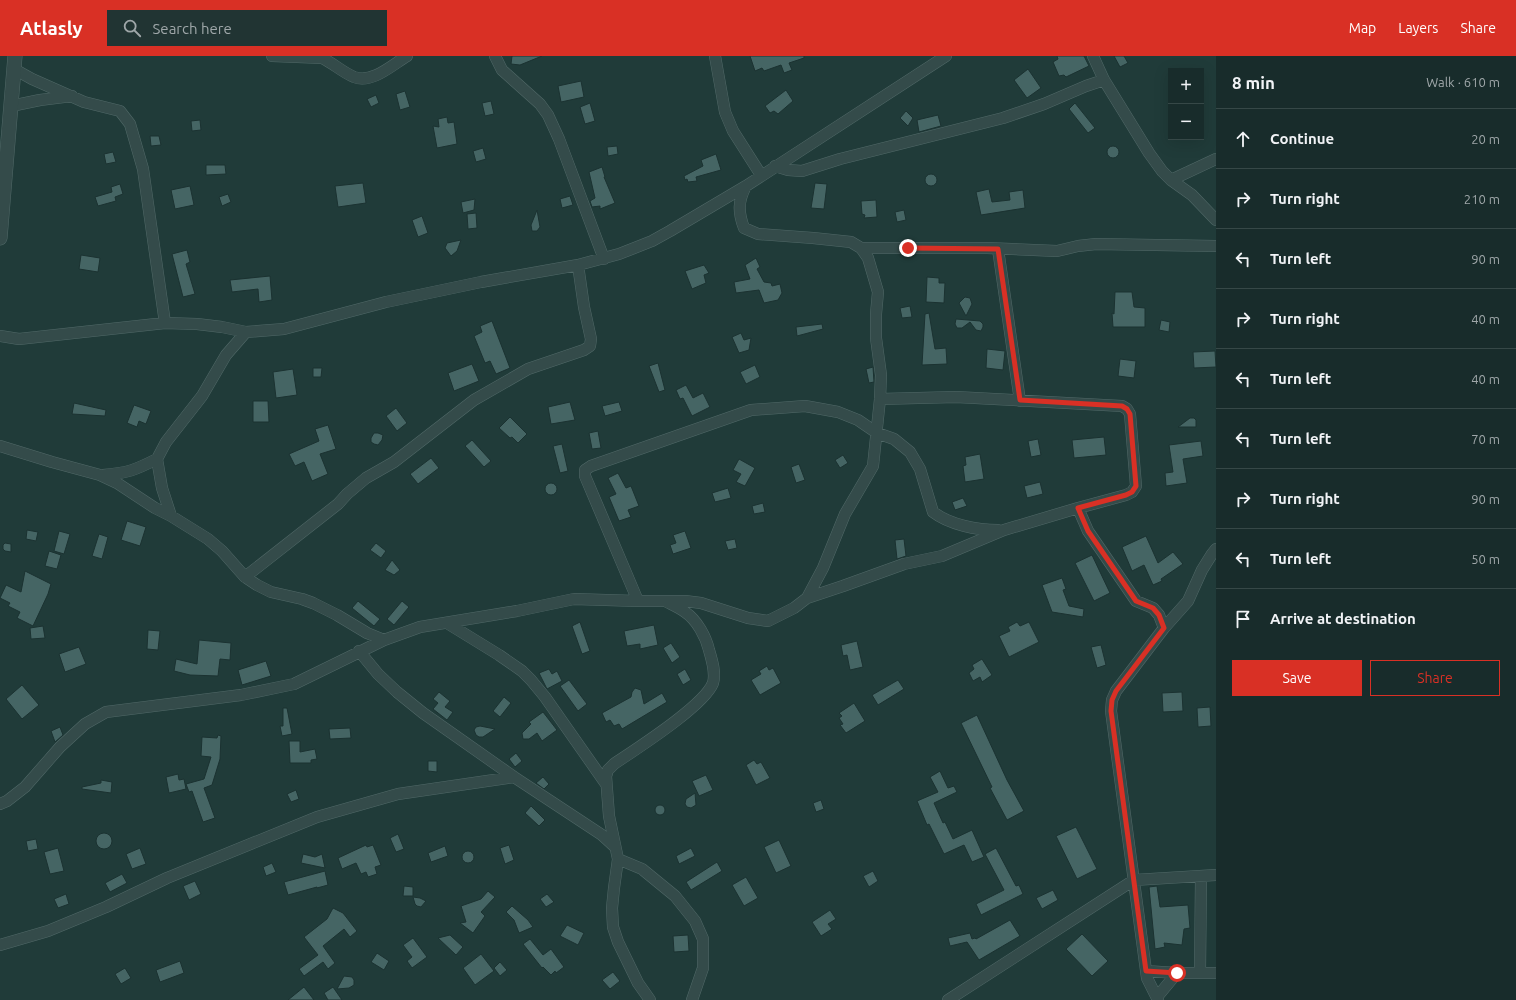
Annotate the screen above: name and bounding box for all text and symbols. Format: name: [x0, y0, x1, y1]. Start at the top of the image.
search box: [107, 10, 387, 46]
text: Atlasly: [20, 17, 83, 39]
icon: search: [121, 17, 143, 39]
text: Search here: [153, 20, 232, 37]
text: Map: [1349, 20, 1376, 36]
text: Layers: [1398, 20, 1438, 36]
text: Share: [1460, 20, 1496, 36]
map controls: [1168, 68, 1204, 140]
button: +: [1168, 68, 1204, 104]
text: 8 min: [1232, 73, 1275, 92]
text: Walk · 610 m: [1426, 75, 1500, 89]
button: −: [1168, 104, 1204, 140]
icon: ahead: [1232, 128, 1254, 150]
text: Continue: [1270, 130, 1334, 147]
text: 20 m: [1471, 132, 1500, 146]
icon: right: [1232, 188, 1254, 210]
text: Turn right: [1270, 190, 1340, 207]
text: 210 m: [1464, 192, 1500, 206]
route end: [899, 239, 917, 257]
icon: left: [1232, 248, 1254, 270]
text: Turn left: [1270, 250, 1331, 267]
text: 90 m: [1471, 252, 1500, 266]
icon: right: [1232, 308, 1254, 330]
text: Turn right: [1270, 310, 1340, 327]
text: 40 m: [1471, 312, 1500, 326]
icon: left: [1232, 368, 1254, 390]
text: Turn left: [1270, 370, 1331, 387]
text: 40 m: [1471, 372, 1500, 386]
icon: left: [1232, 428, 1254, 450]
text: Turn left: [1270, 430, 1331, 447]
text: 70 m: [1471, 432, 1500, 446]
icon: right: [1232, 488, 1254, 510]
text: Turn right: [1270, 490, 1340, 507]
text: 90 m: [1471, 492, 1500, 506]
icon: left: [1232, 548, 1254, 570]
text: Turn left: [1270, 550, 1331, 567]
text: 50 m: [1471, 552, 1500, 566]
icon: arrive: [1232, 608, 1254, 630]
text: Arrive at destination: [1270, 610, 1416, 627]
button: Save: [1232, 660, 1362, 696]
button: Share: [1370, 660, 1500, 696]
route start: [1168, 964, 1186, 982]

